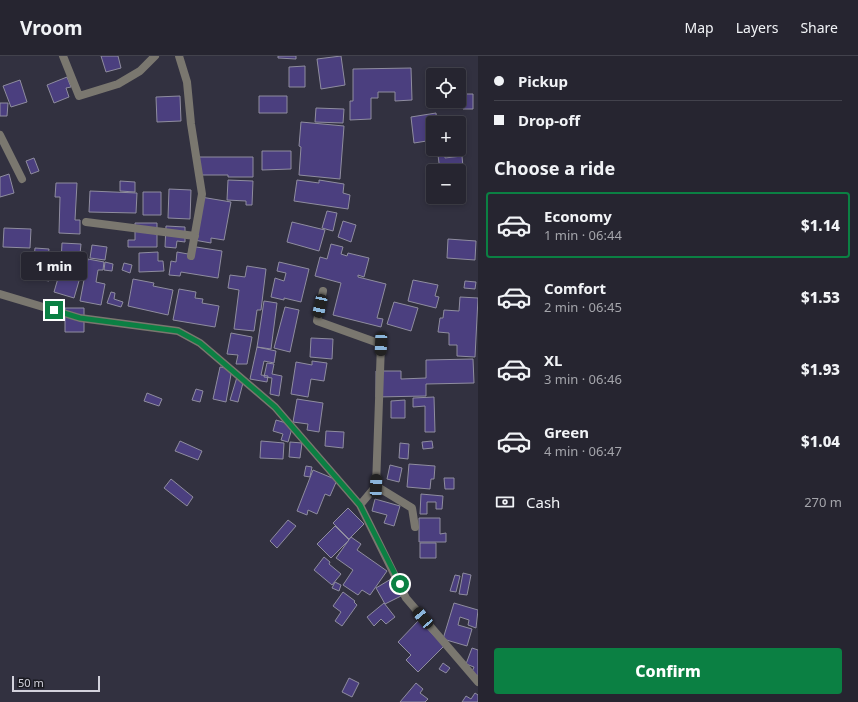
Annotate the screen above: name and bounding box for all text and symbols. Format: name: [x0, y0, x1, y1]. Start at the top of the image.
text: Vroom: [20, 15, 83, 41]
text: Map: [685, 18, 714, 37]
text: Layers: [736, 18, 778, 37]
text: Share: [800, 18, 838, 37]
map controls: [426, 68, 466, 204]
button: locate: [426, 68, 466, 108]
text: Pickup: [518, 71, 568, 91]
text: Drop-off: [518, 110, 580, 130]
button: +: [426, 116, 466, 156]
text: Choose a ride: [494, 156, 615, 180]
button: −: [426, 164, 466, 204]
text: Economy: [544, 206, 612, 226]
icon: car: [496, 207, 532, 243]
text: $1.14: [801, 215, 840, 235]
text: 1 min · 06:44: [544, 226, 622, 244]
callout: 1 min: [21, 252, 87, 280]
text: 1 min: [36, 257, 72, 275]
text: Comfort: [544, 278, 606, 298]
icon: car: [496, 279, 532, 315]
text: $1.53: [801, 287, 840, 307]
car: [312, 293, 328, 319]
text: 2 min · 06:45: [544, 298, 622, 316]
route end: [45, 301, 63, 319]
car: [375, 332, 387, 356]
text: XL: [544, 350, 562, 370]
icon: car: [496, 351, 532, 387]
text: $1.93: [801, 359, 840, 379]
text: 3 min · 06:46: [544, 370, 622, 388]
text: Green: [544, 422, 589, 442]
icon: car: [496, 423, 532, 459]
text: $1.04: [801, 431, 840, 451]
text: 4 min · 06:47: [544, 442, 622, 460]
car: [370, 474, 382, 498]
icon: cash: [494, 491, 516, 513]
text: Cash: [526, 492, 560, 512]
text: 270 m: [804, 493, 842, 511]
route start: [391, 575, 409, 593]
car: [411, 605, 435, 631]
button: Confirm: [494, 648, 842, 694]
scale bar: [12, 674, 100, 693]
text: 50 m: [18, 675, 44, 690]

